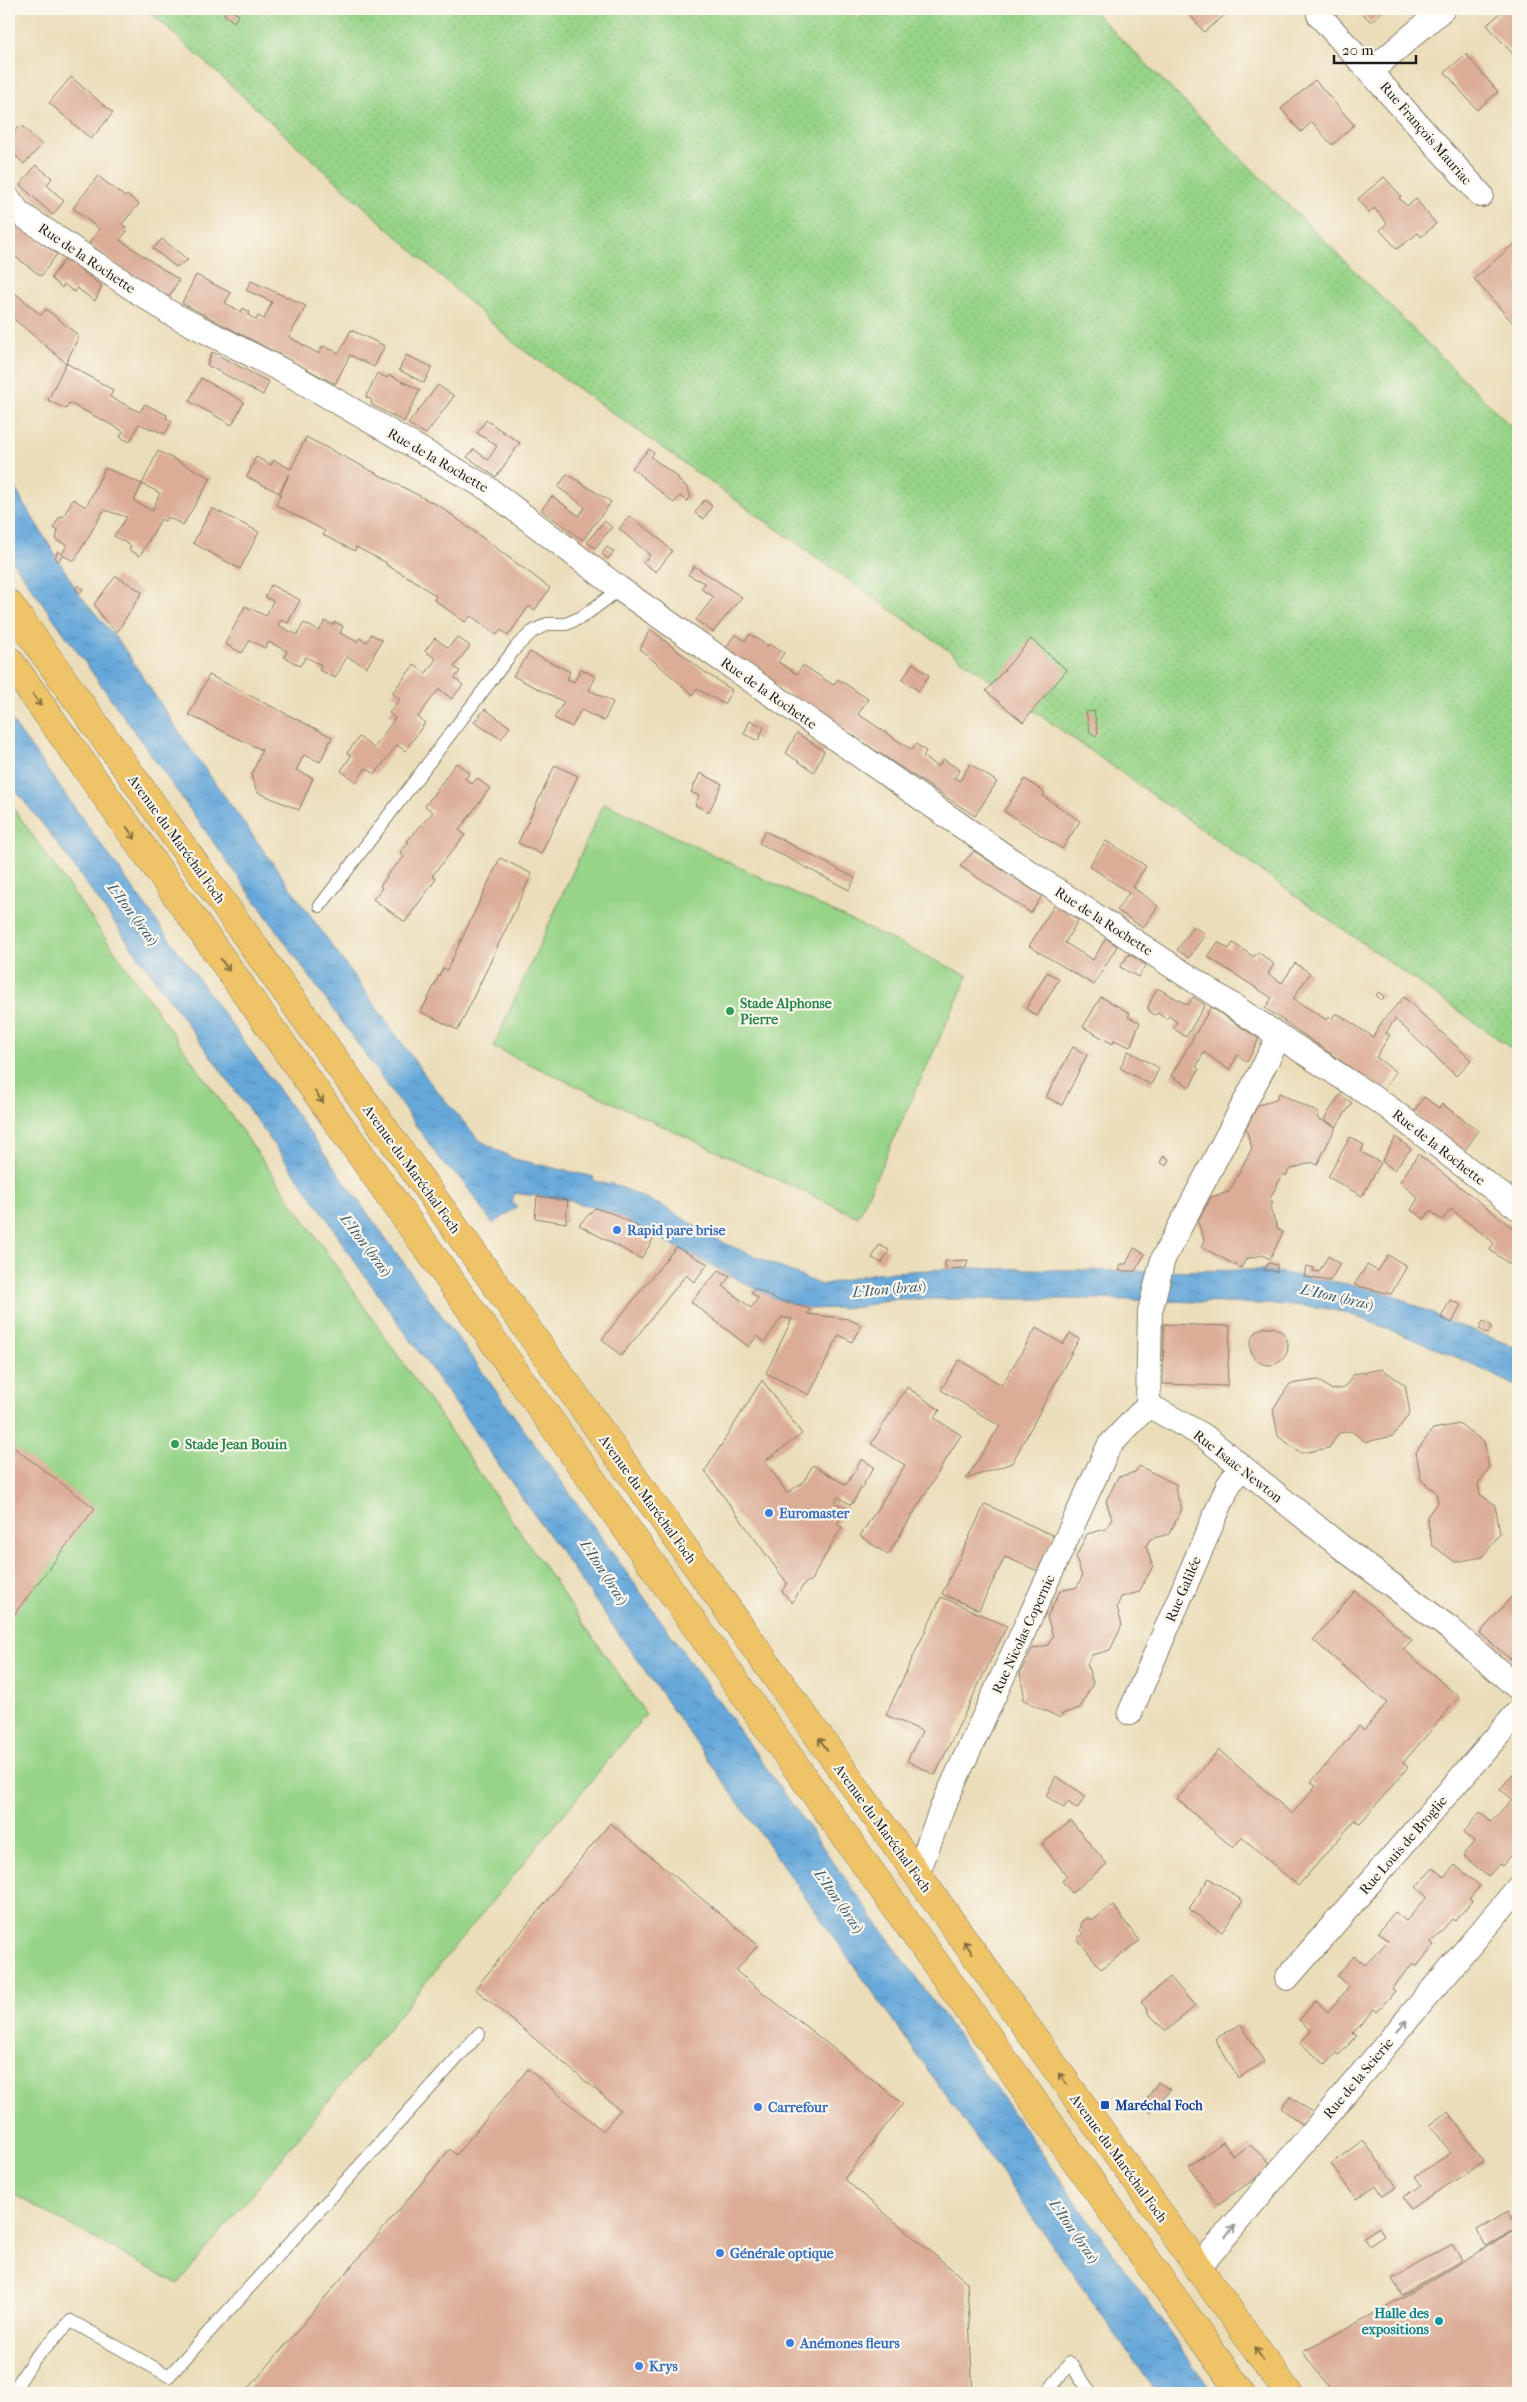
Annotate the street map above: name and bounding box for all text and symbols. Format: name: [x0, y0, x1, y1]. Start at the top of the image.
scale bar: [1334, 32, 1417, 64]
text: 20 m: [1342, 41, 1374, 59]
street label: Rue François Mauriac: [1376, 78, 1475, 188]
street label: Rue de la Rochette: [35, 220, 139, 297]
street label: Rue de la Rochette: [384, 425, 491, 496]
street label: Rue de la Rochette: [717, 654, 820, 733]
one-way arrow: [32, 693, 42, 707]
street label: Avenue du Maréchal Foch: [124, 771, 229, 907]
one-way arrow: [126, 825, 136, 839]
water label: L'Iton (bras): [103, 878, 163, 949]
street label: Rue de la Rochette: [1052, 883, 1156, 959]
one-way arrow: [220, 958, 230, 972]
place label: Stade Alphonse Pierre: [740, 995, 832, 1028]
marker: Stade Alphonse Pierre: [724, 1005, 736, 1017]
one-way arrow: [314, 1090, 324, 1104]
street label: Avenue du Maréchal Foch: [359, 1101, 464, 1237]
street label: Rue de la Rochette: [1389, 1106, 1489, 1189]
water label: L'Iton (bras): [336, 1209, 396, 1280]
place label: Rapid pare brise: [627, 1222, 725, 1239]
marker: Rapid pare brise: [611, 1224, 623, 1236]
water label: L'Iton (bras): [850, 1277, 927, 1301]
water label: L'Iton (bras): [1298, 1280, 1375, 1314]
street label: Rue Isaac Newton: [1190, 1426, 1286, 1506]
street label: Avenue du Maréchal Foch: [595, 1431, 700, 1567]
place label: Stade Jean Bouin: [185, 1436, 288, 1453]
marker: Stade Jean Bouin: [169, 1438, 181, 1450]
place label: Euromaster: [779, 1505, 851, 1522]
marker: Euromaster: [763, 1507, 775, 1519]
water label: L'Iton (bras): [576, 1535, 632, 1608]
street label: Rue Galilée: [1162, 1554, 1205, 1625]
street label: Rue Nicolas Copernic: [988, 1572, 1058, 1696]
one-way arrow: [818, 1737, 828, 1751]
street label: Avenue du Maréchal Foch: [830, 1760, 935, 1896]
street label: Rue Louis de Broglie: [1356, 1792, 1451, 1898]
water label: L'Iton (bras): [810, 1865, 868, 1937]
one-way arrow: [963, 1940, 973, 1954]
one-way arrow: [1396, 2020, 1407, 2033]
street label: Rue de la Scierie: [1320, 2035, 1397, 2122]
one-way arrow: [1058, 2072, 1068, 2086]
street label: Avenue du Maréchal Foch: [1066, 2090, 1171, 2226]
place label: Maréchal Foch: [1114, 2097, 1204, 2114]
place label: Carrefour: [768, 2099, 829, 2116]
marker: Maréchal Foch: [1099, 2099, 1111, 2111]
marker: Carrefour: [752, 2101, 764, 2113]
water label: L'Iton (bras): [1045, 2195, 1103, 2267]
one-way arrow: [1224, 2224, 1235, 2237]
place label: Générale optique: [730, 2245, 834, 2262]
marker: Générale optique: [714, 2247, 726, 2259]
place label: Halle des expositions: [1362, 2305, 1430, 2338]
marker: Halle des expositions: [1433, 2315, 1445, 2327]
place label: Anémones fleurs: [799, 2335, 901, 2352]
marker: Anémones fleurs: [784, 2337, 796, 2349]
one-way arrow: [1254, 2347, 1264, 2361]
place label: Krys: [649, 2358, 679, 2375]
marker: Krys: [633, 2360, 645, 2372]

